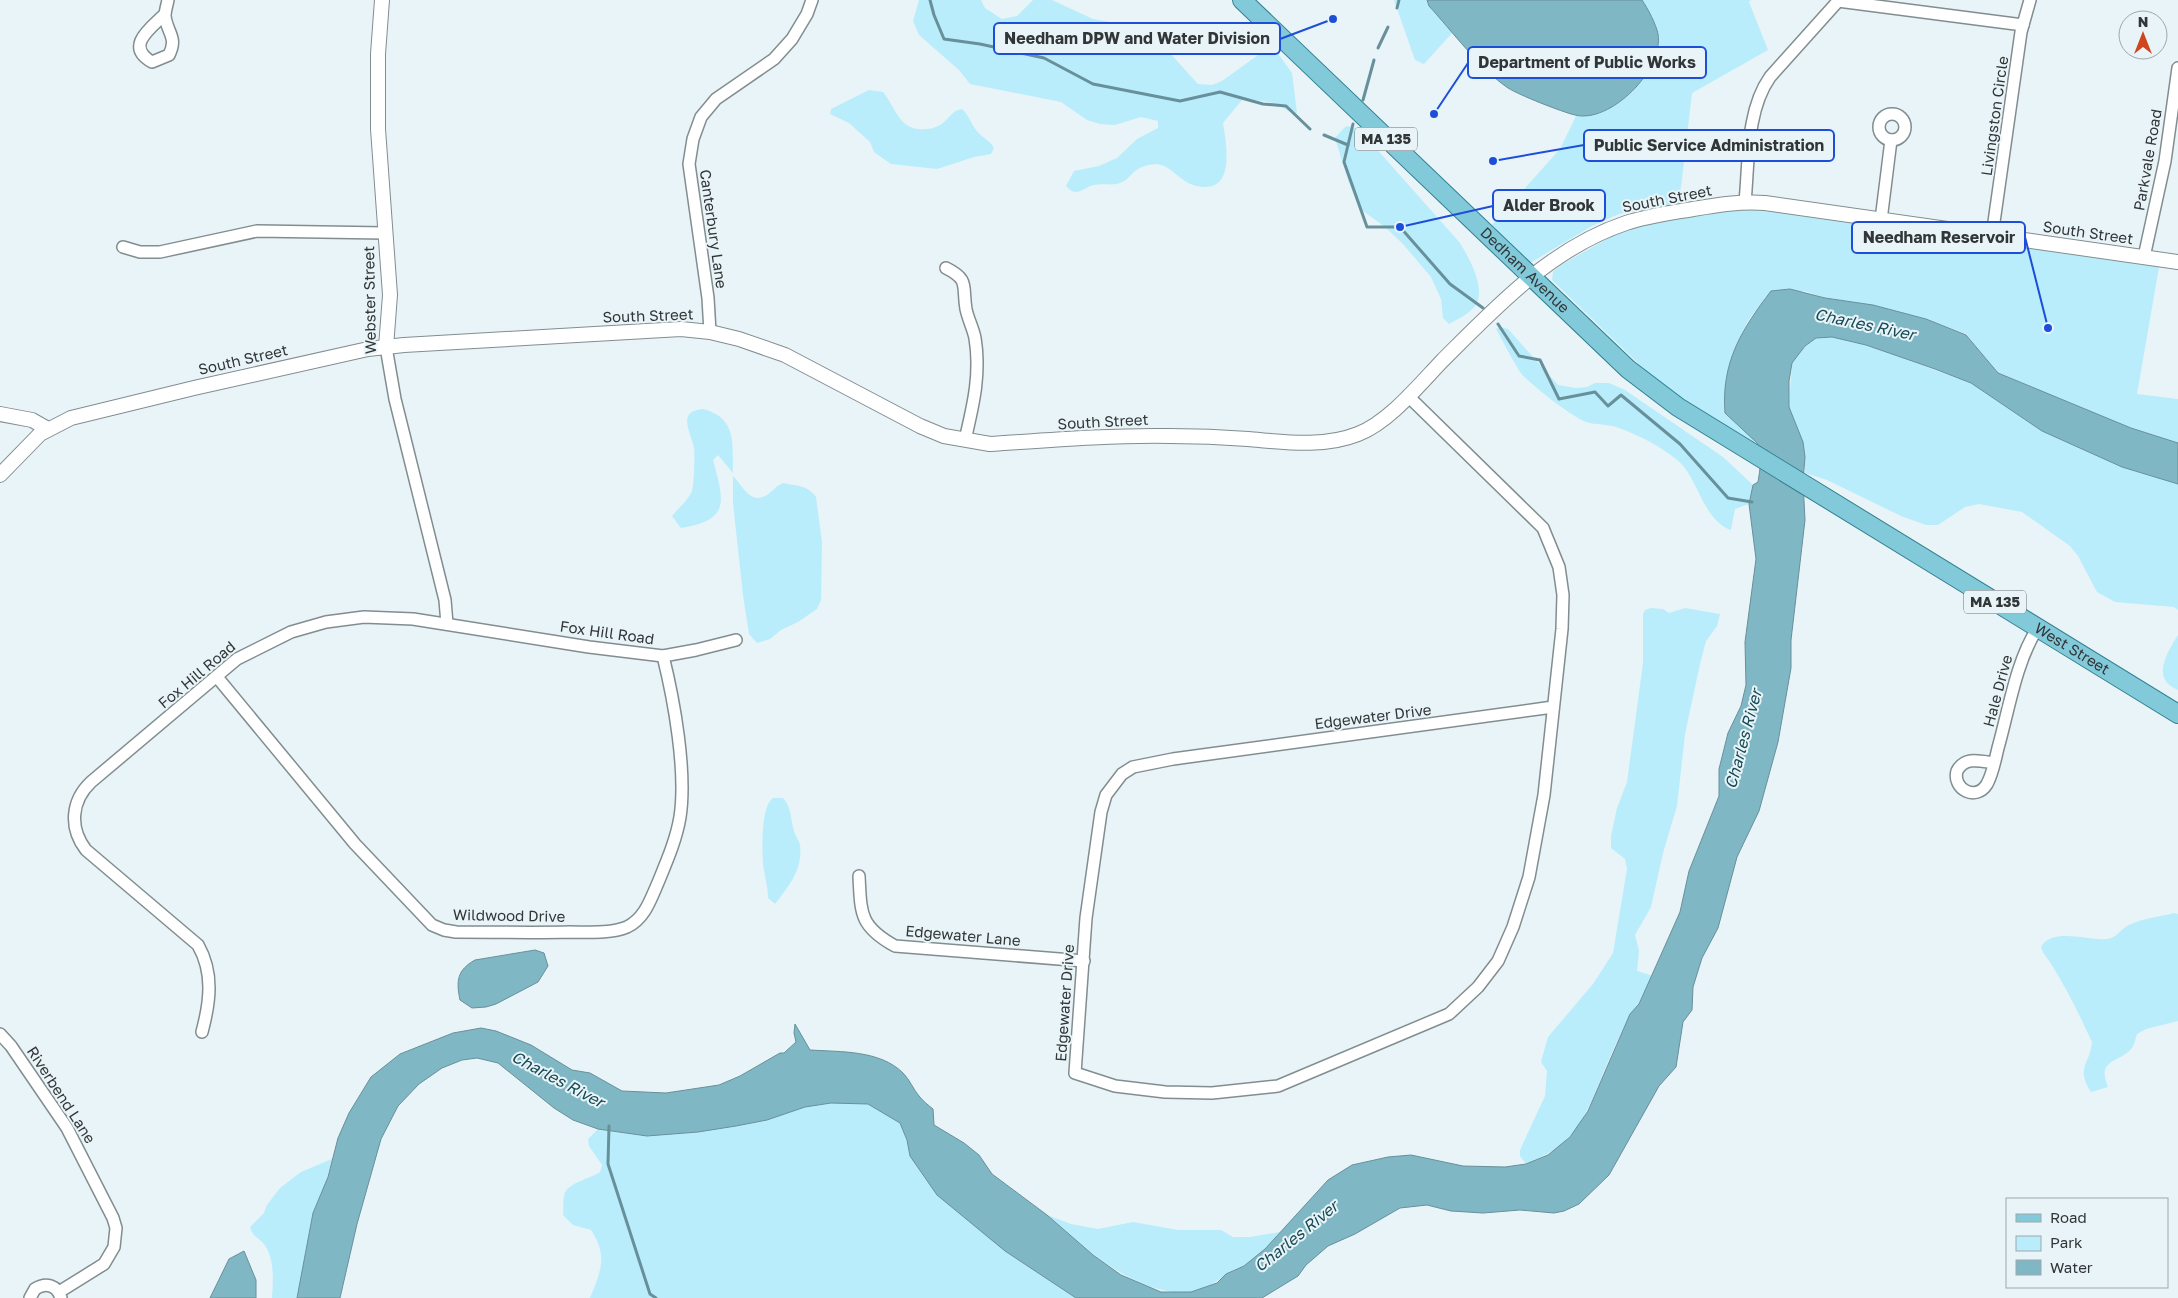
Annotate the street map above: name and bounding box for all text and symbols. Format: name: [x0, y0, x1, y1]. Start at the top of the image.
north arrow: [2118, 10, 2168, 60]
text: N: [2138, 13, 2148, 30]
callout: Needham DPW and Water Division: [994, 23, 1280, 54]
text: Needham DPW and Water Division: [1004, 28, 1270, 48]
callout: Department of Public Works: [1468, 47, 1706, 78]
text: Department of Public Works: [1478, 52, 1696, 72]
street label: Livingston Circle: [1977, 54, 2011, 177]
street label: Parkvale Road: [2129, 108, 2165, 212]
road number: MA 135: [1355, 128, 1417, 150]
callout: Public Service Administration: [1584, 130, 1834, 161]
text: Public Service Administration: [1594, 135, 1824, 155]
street label: Canterbury Lane: [697, 168, 731, 290]
street label: South Street: [1620, 180, 1713, 216]
callout: Alder Brook: [1493, 190, 1605, 221]
text: Alder Brook: [1503, 195, 1596, 215]
street label: South Street: [2042, 217, 2134, 247]
callout: Needham Reservoir: [1852, 222, 2025, 253]
street label: Dedham Avenue: [1477, 223, 1574, 316]
text: Needham Reservoir: [1863, 227, 2015, 247]
street label: Webster Street: [359, 246, 379, 354]
street label: South Street: [602, 304, 694, 326]
water label: Charles River: [1813, 304, 1920, 345]
street label: South Street: [196, 340, 289, 378]
street label: South Street: [1057, 410, 1149, 432]
road number: MA 135: [1964, 590, 2026, 614]
street label: Fox Hill Road: [559, 616, 655, 648]
street label: West Street: [2032, 618, 2113, 678]
street label: Fox Hill Road: [154, 637, 239, 712]
street label: Hale Drive: [1979, 652, 2015, 729]
water label: Charles River: [1720, 684, 1767, 791]
street label: Edgewater Drive: [1313, 700, 1433, 732]
street label: Wildwood Drive: [453, 905, 566, 925]
street label: Edgewater Lane: [905, 921, 1022, 949]
street label: Edgewater Drive: [1051, 943, 1077, 1062]
street label: Riverbend Lane: [24, 1043, 100, 1147]
water label: Charles River: [508, 1046, 610, 1113]
water label: Charles River: [1250, 1194, 1344, 1276]
legend: [2006, 1198, 2168, 1288]
text: Road: [2050, 1208, 2087, 1226]
text: Park: [2050, 1233, 2083, 1251]
text: Water: [2050, 1258, 2093, 1276]

